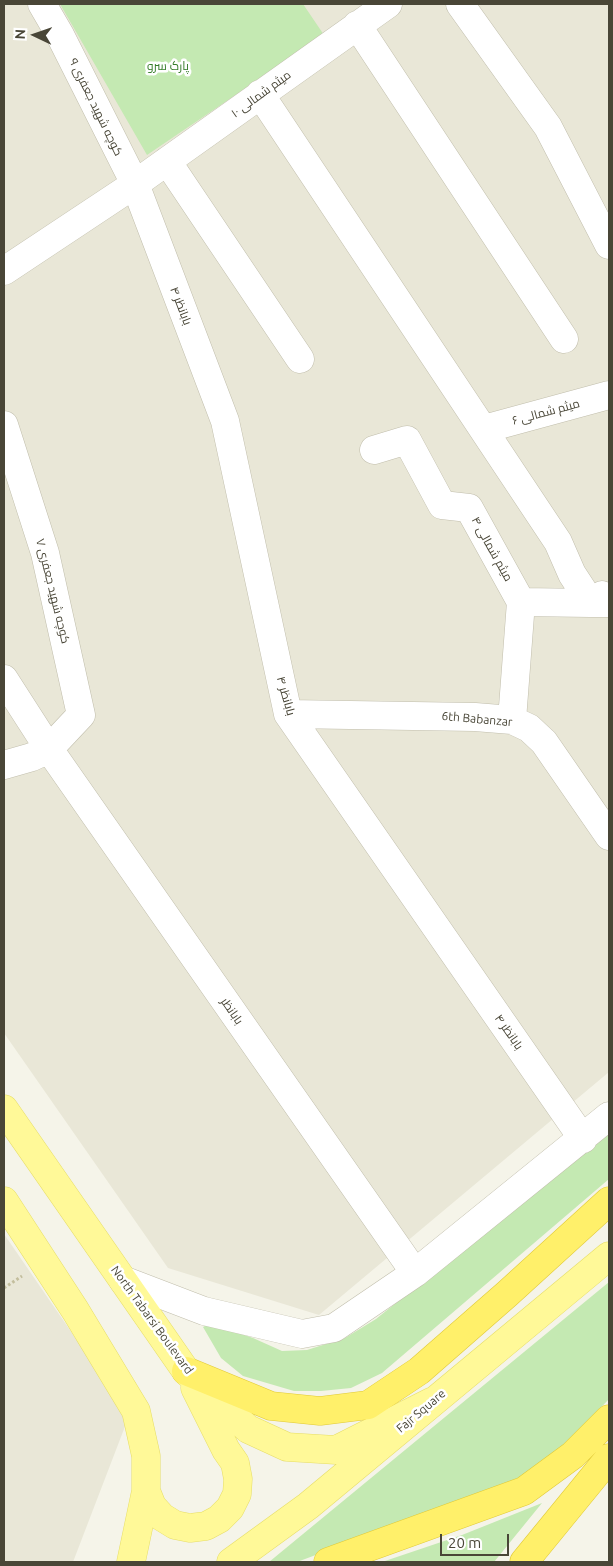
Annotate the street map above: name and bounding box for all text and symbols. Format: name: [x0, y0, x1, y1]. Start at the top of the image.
north arrow: [10, 10, 60, 60]
text: N: [12, 29, 28, 40]
street label: کوچه شهید جعفری ۹: [66, 56, 126, 158]
park label: پارک سرو: [147, 59, 189, 73]
street label: میثم شمالی ۱۰: [228, 68, 294, 120]
street label: بابانظر ۴: [167, 285, 195, 327]
street label: میثم شمالی ۶: [511, 396, 581, 428]
street label: میثم شمالی ۴: [468, 514, 516, 584]
street label: کوچه شهید جعفری ۷: [33, 537, 73, 645]
street label: بابانظر ۴: [274, 675, 298, 717]
street label: 6th Babanzar: [441, 709, 513, 729]
street label: بابانظر: [218, 995, 246, 1027]
street label: بابانظر ۴: [492, 1011, 526, 1053]
street label: North Tabarsi Boulevard: [108, 1263, 196, 1377]
street label: Fajr Square: [393, 1386, 449, 1436]
scale bar: [443, 1524, 512, 1556]
text: 20 m: [448, 1534, 481, 1551]

